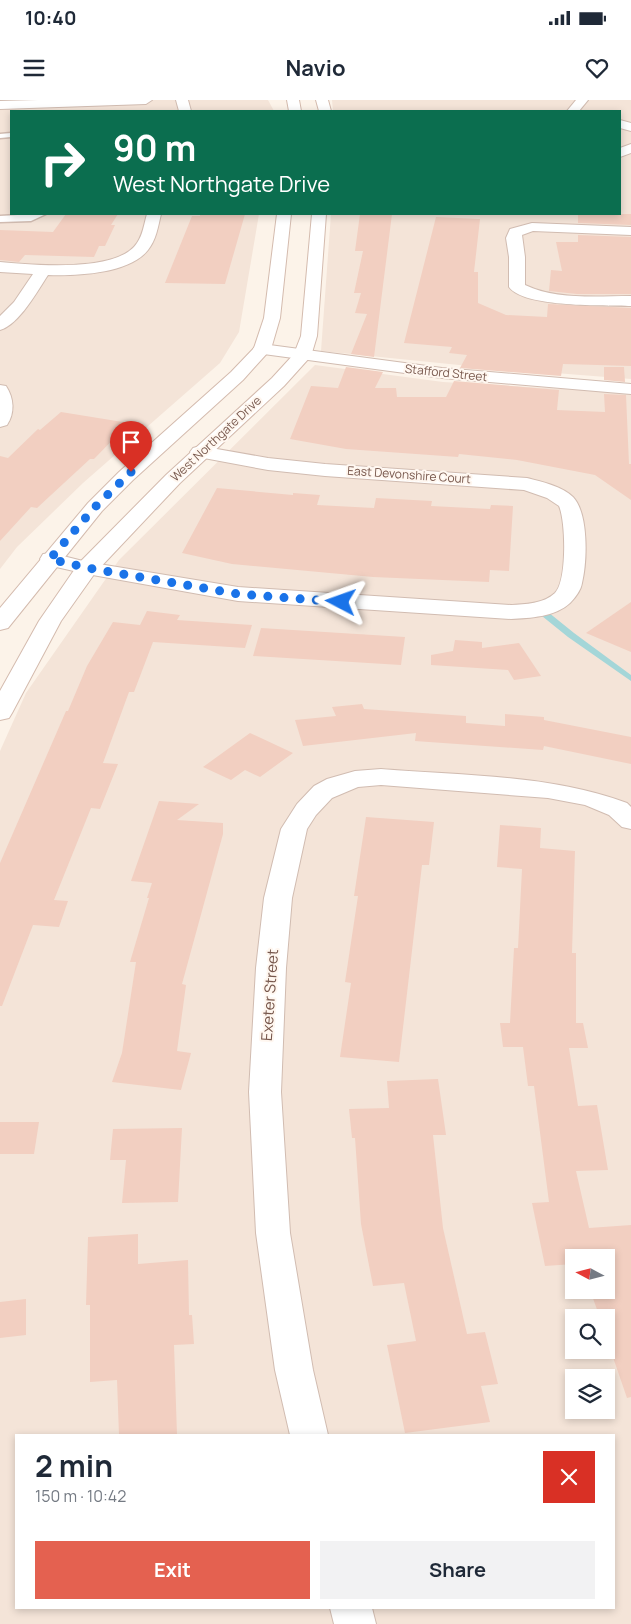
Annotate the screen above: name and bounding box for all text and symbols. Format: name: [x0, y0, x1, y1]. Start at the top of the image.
text: 10:40: [25, 5, 76, 31]
text: Navio: [286, 53, 345, 83]
icon: menu: [20, 54, 48, 82]
icon: heart: [583, 54, 611, 82]
text: 90 m: [113, 124, 196, 172]
icon: right: [30, 130, 95, 195]
text: West Northgate Drive: [113, 169, 330, 199]
street label: Stafford Street: [404, 360, 488, 385]
street label: West Northgate Drive: [167, 392, 265, 485]
pin: [110, 421, 152, 472]
icon: arrive: [117, 428, 145, 456]
street label: East Devonshire Court: [347, 462, 472, 487]
position arrow: [314, 575, 366, 627]
street label: Exeter Street: [256, 948, 283, 1042]
north arrow: [565, 1249, 615, 1299]
map controls: [565, 1249, 615, 1419]
button: search: [565, 1309, 615, 1359]
button: layers: [565, 1369, 615, 1419]
text: 2 min: [35, 1445, 113, 1486]
button: close: [543, 1451, 595, 1503]
text: 150 m · 10:42: [35, 1485, 126, 1507]
button: Exit: [35, 1541, 310, 1599]
button: Share: [320, 1541, 595, 1599]

